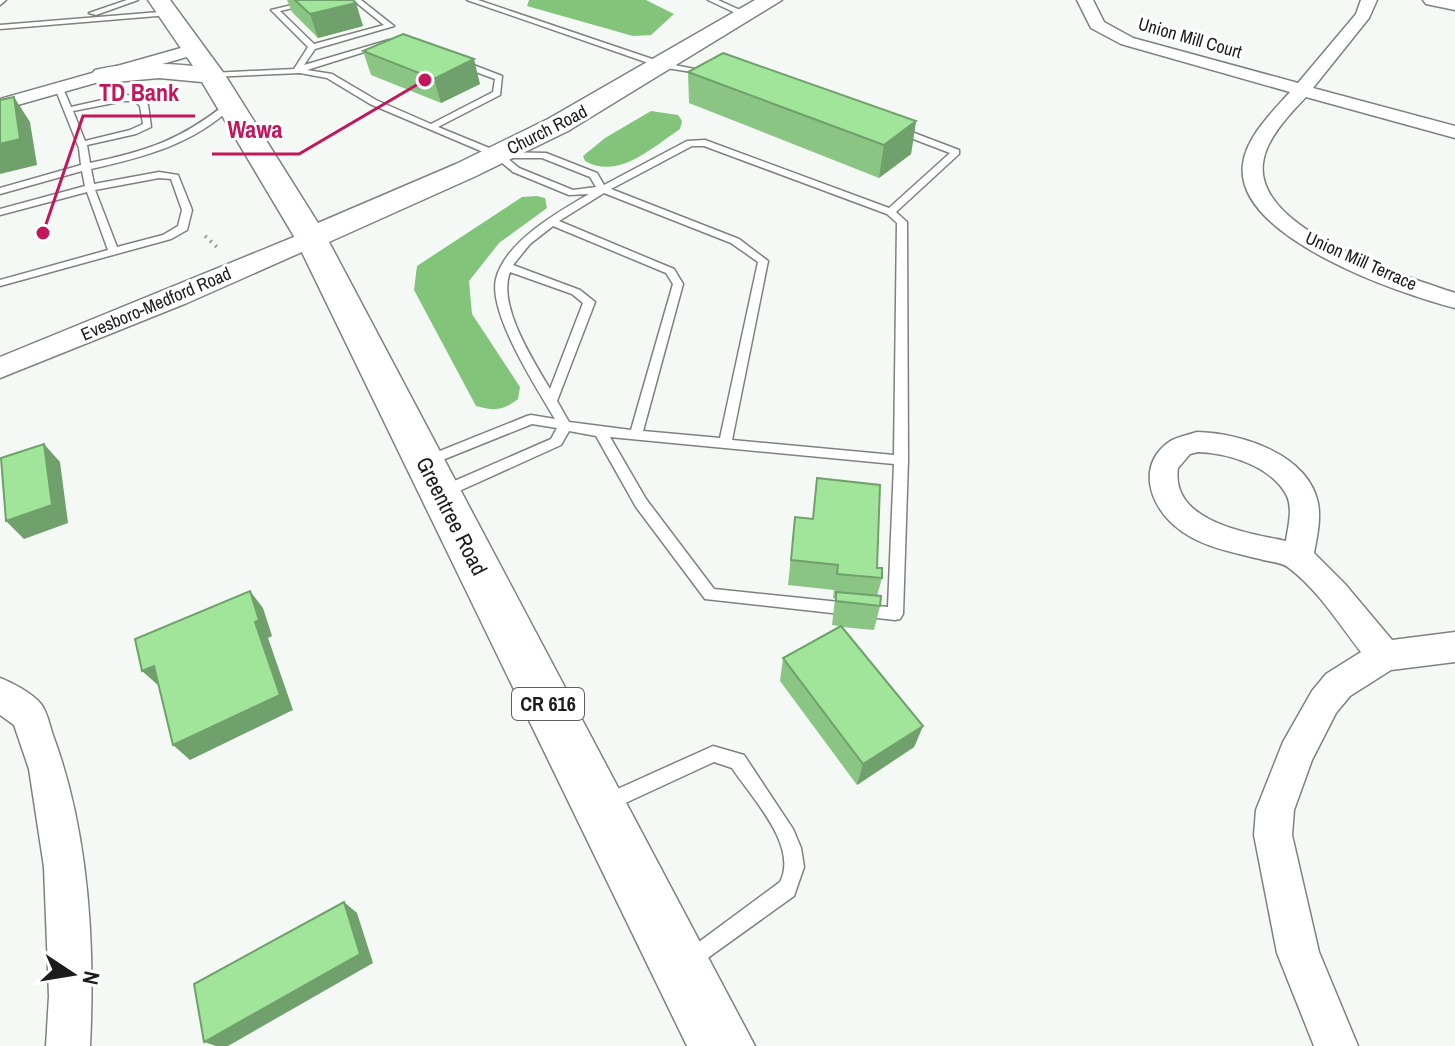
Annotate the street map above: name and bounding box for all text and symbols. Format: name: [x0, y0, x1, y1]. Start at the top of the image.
street label: Union Mill Court: [1135, 11, 1245, 64]
callout: TD Bank: [83, 68, 195, 116]
text: TD Bank: [99, 76, 179, 108]
street label: Church Road: [502, 99, 591, 160]
callout: Wawa: [212, 106, 299, 154]
text: Wawa: [227, 113, 283, 145]
street label: Union Mill Terrace: [1302, 225, 1421, 296]
street label: Evesboro-Medford Road: [77, 261, 235, 346]
street label: Greentree Road: [409, 452, 495, 580]
road number: CR 616: [512, 688, 584, 720]
north arrow: [32, 934, 112, 1014]
text: N: [76, 969, 108, 988]

